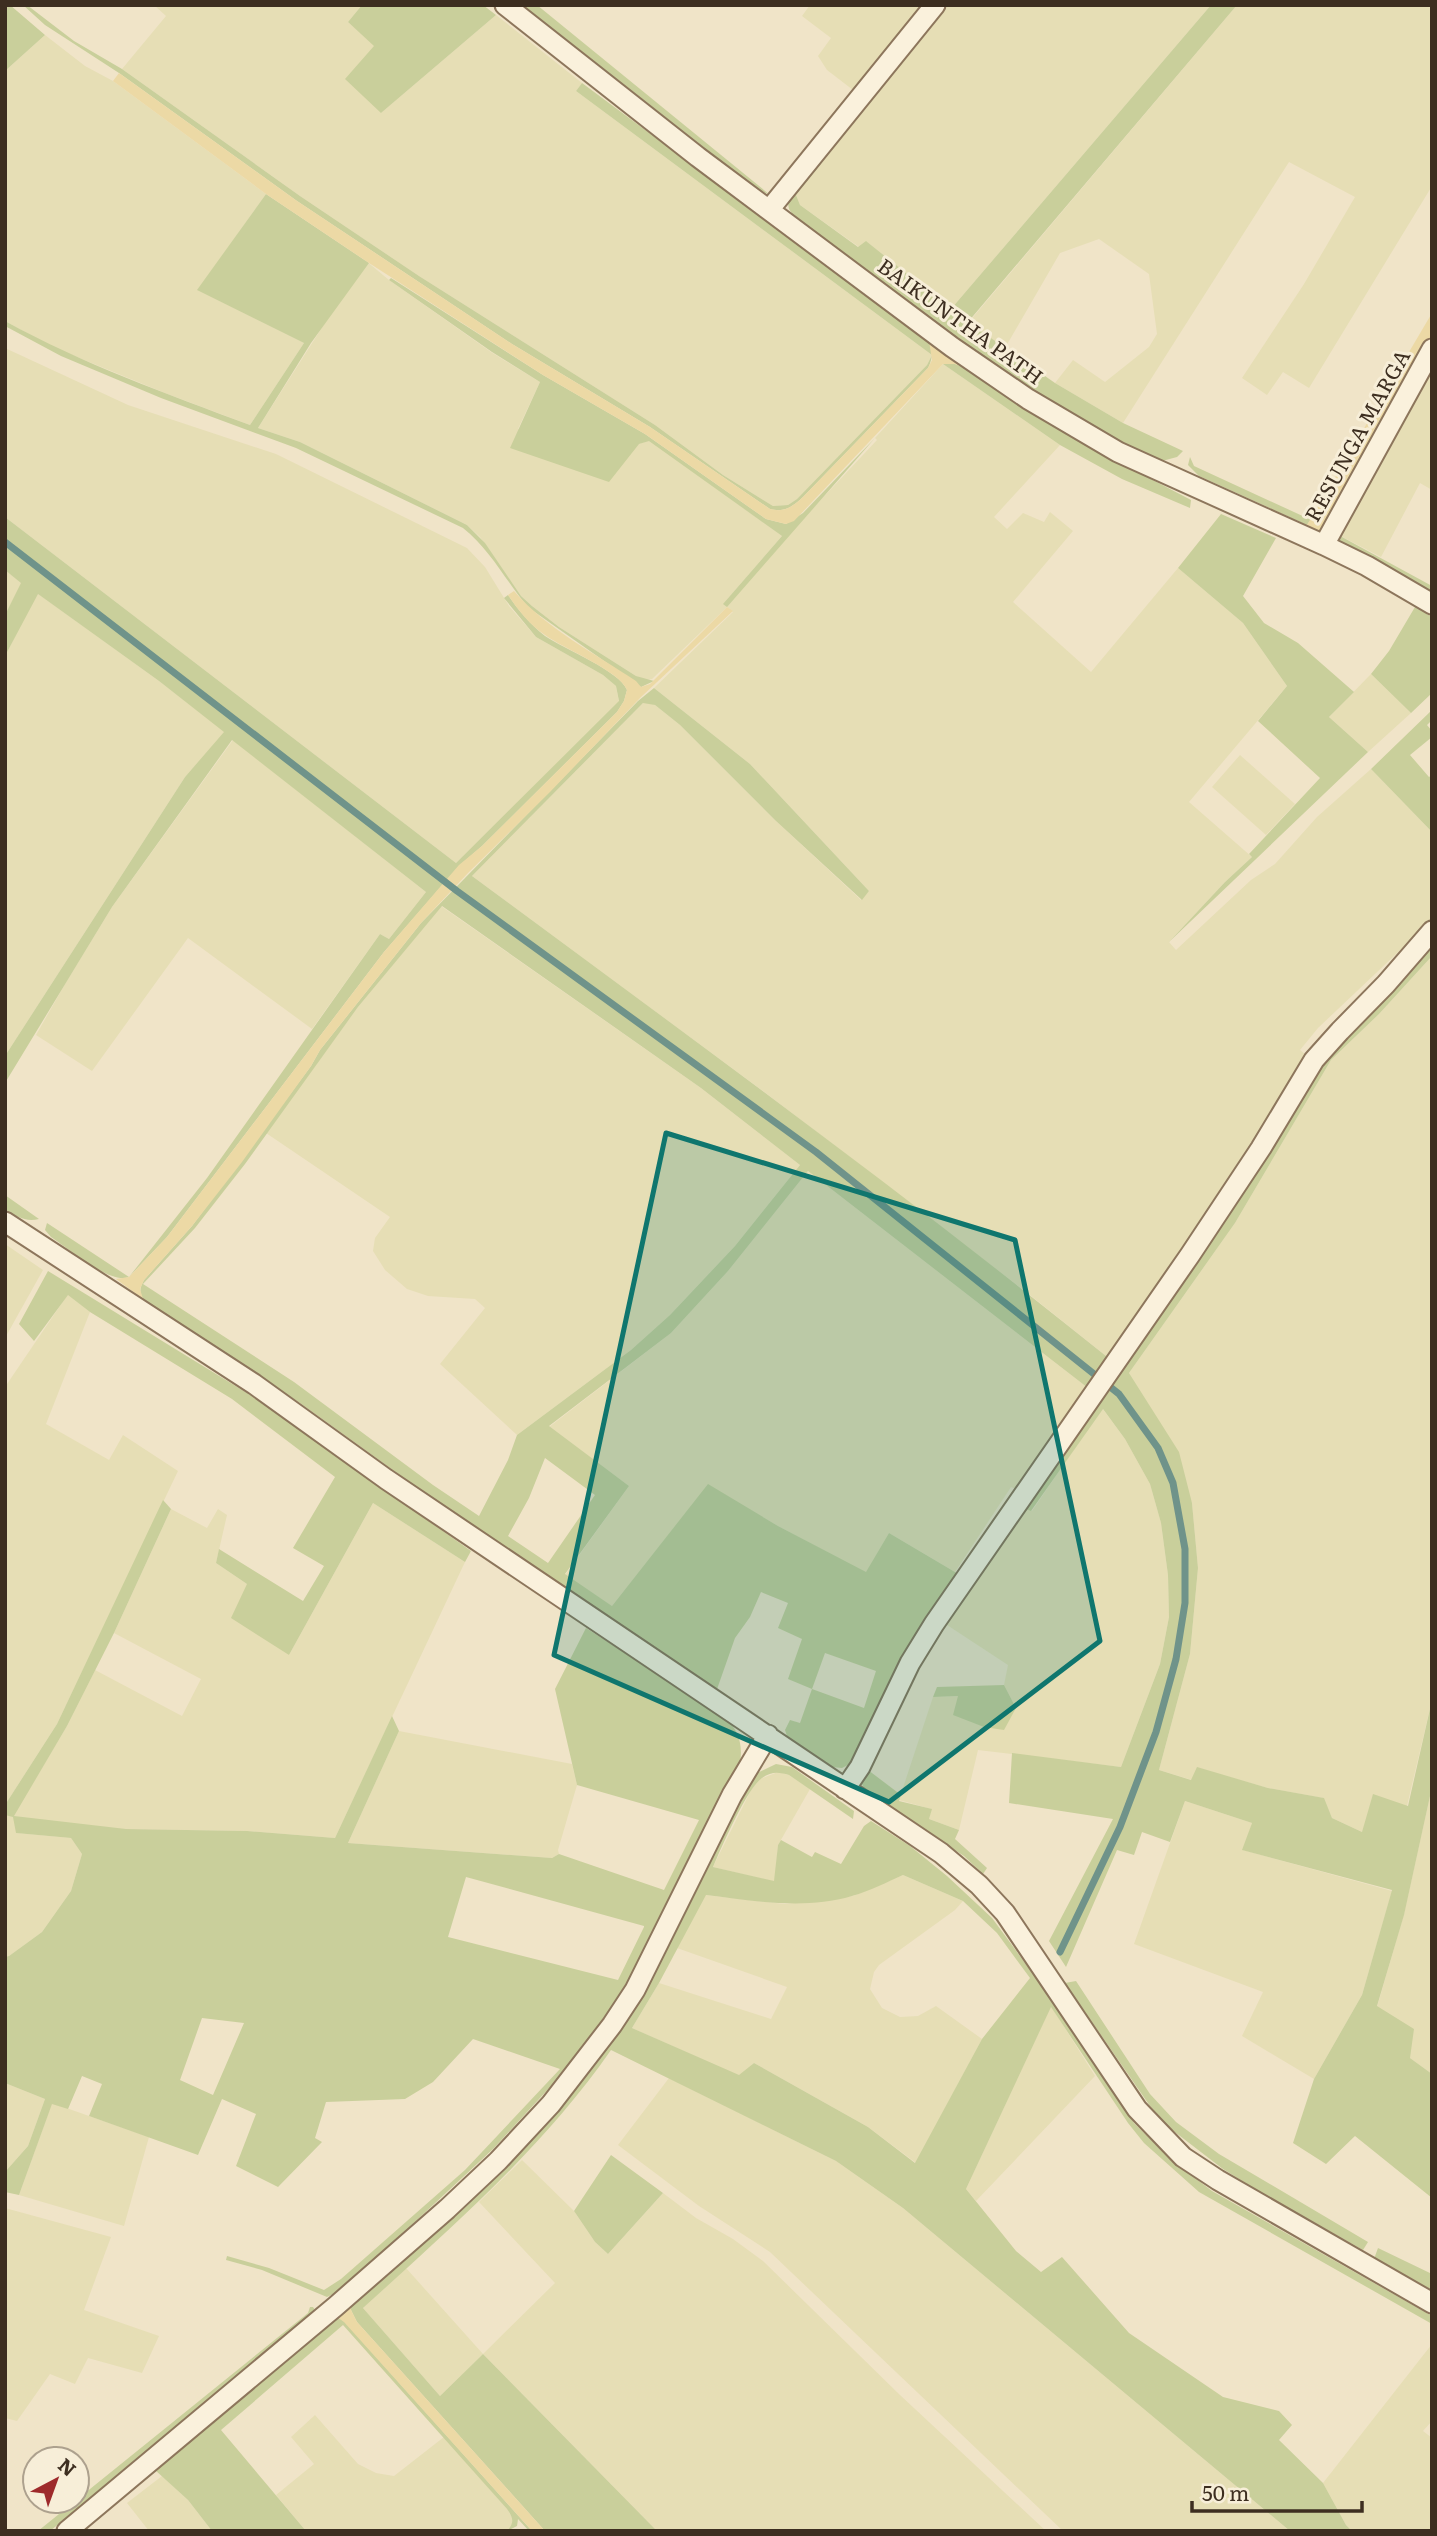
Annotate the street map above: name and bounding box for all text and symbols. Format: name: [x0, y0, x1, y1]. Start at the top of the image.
street label: BAIKUNTHA PATH: [872, 249, 1051, 391]
street label: RESUNGA MARGA: [1295, 342, 1416, 527]
north arrow: [21, 2445, 91, 2515]
text: N: [53, 2451, 83, 2482]
scale bar: [1192, 2470, 1362, 2514]
text: 50 m: [1202, 2476, 1249, 2507]

